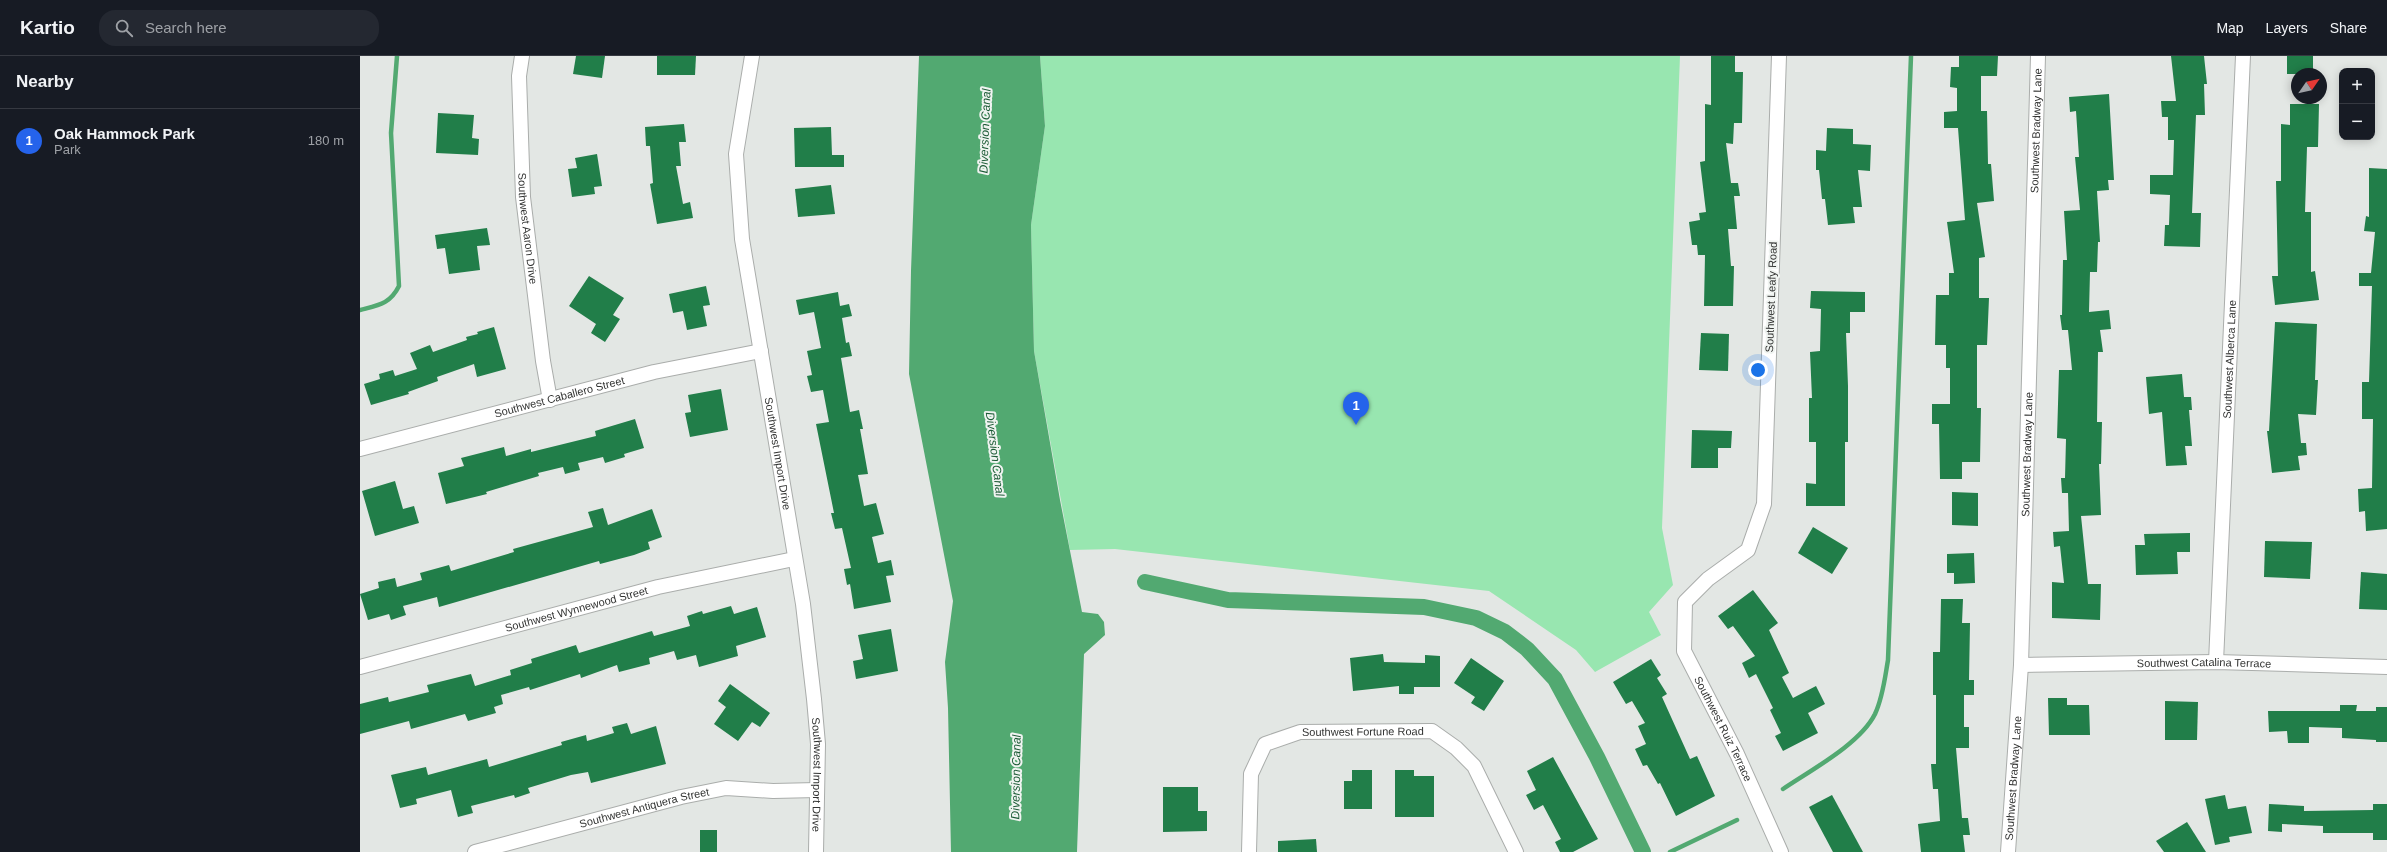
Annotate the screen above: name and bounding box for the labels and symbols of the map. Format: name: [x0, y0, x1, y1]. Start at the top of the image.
street label: Southwest Bradway Lane: [2028, 68, 2044, 193]
north arrow: [2291, 68, 2327, 104]
water label: Diversion Canal: [977, 88, 993, 174]
street label: Southwest Aaron Drive: [516, 173, 540, 285]
street label: Southwest Leafy Road: [1763, 241, 1779, 353]
street label: Southwest Alberca Lane: [2221, 300, 2238, 419]
your location: [1748, 360, 1768, 380]
street label: Southwest Caballero Street: [493, 374, 626, 420]
pin: 1: [1343, 392, 1369, 425]
street label: Southwest Bradway Lane: [2019, 392, 2035, 517]
street label: Southwest Import Drive: [762, 396, 793, 511]
water label: Diversion Canal: [983, 411, 1007, 497]
street label: Southwest Wynnewood Street: [504, 584, 649, 634]
street label: Southwest Catalina Terrace: [2137, 656, 2271, 670]
street label: Southwest Ruiz Terrace: [1692, 674, 1754, 783]
street label: Southwest Bradway Lane: [2003, 715, 2023, 841]
street label: Southwest Import Drive: [810, 717, 824, 832]
street label: Southwest Fortune Road: [1302, 725, 1424, 738]
water label: Diversion Canal: [1008, 734, 1024, 819]
street label: Southwest Antiquera Street: [578, 786, 710, 830]

